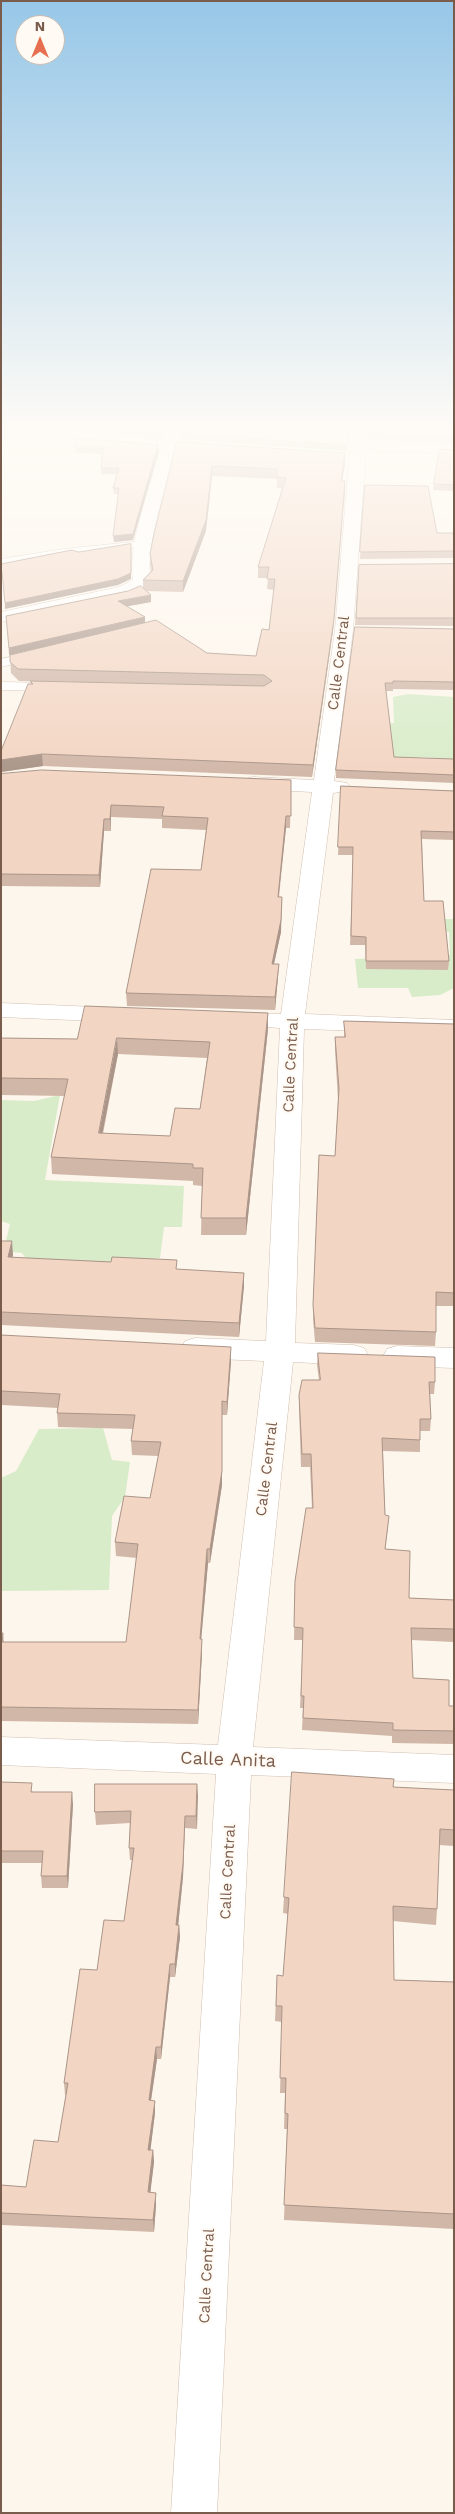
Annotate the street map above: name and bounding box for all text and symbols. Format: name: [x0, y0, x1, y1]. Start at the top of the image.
north arrow: [15, 15, 65, 65]
text: N: [35, 18, 45, 34]
street label: Calle Central: [324, 615, 354, 711]
street label: Calle Central: [280, 1017, 302, 1113]
street label: Calle Central: [252, 1421, 282, 1517]
street label: Calle Anita: [180, 1748, 276, 1772]
street label: Calle Central: [217, 1824, 239, 1920]
street label: Calle Central: [196, 2228, 218, 2324]

